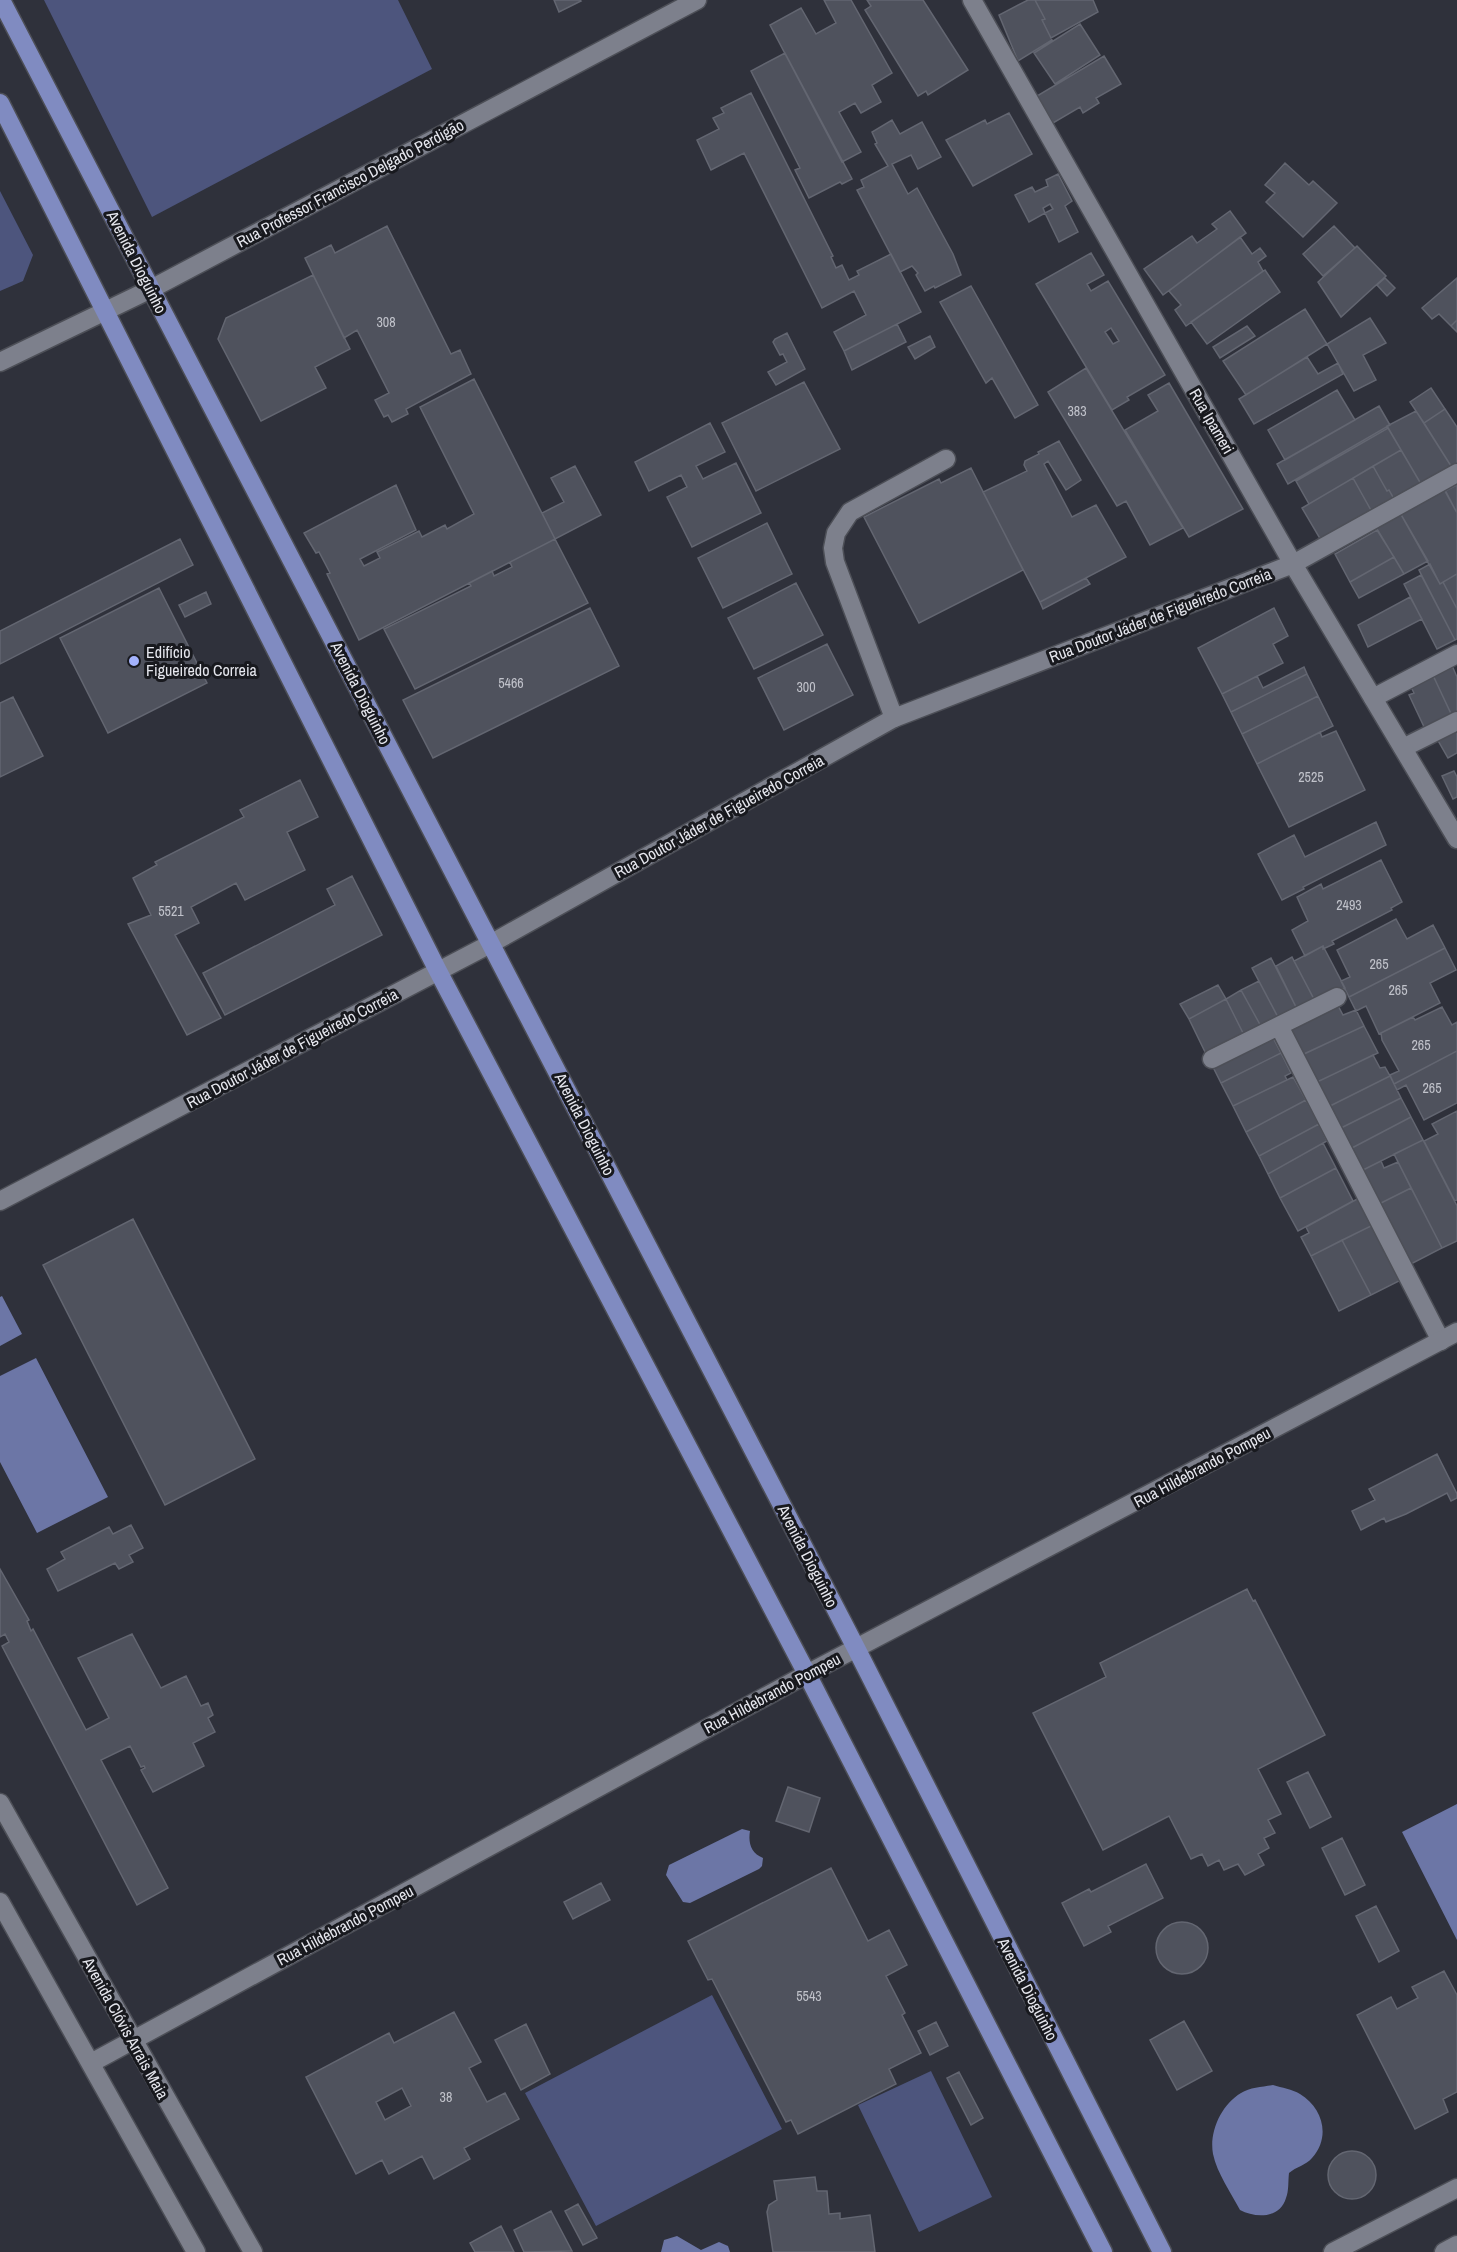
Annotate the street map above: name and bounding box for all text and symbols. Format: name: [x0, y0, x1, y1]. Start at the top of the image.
street label: Rua Professor Francisco Delgado Perdigão: [232, 114, 468, 252]
street label: Avenida Dioguinho: [101, 206, 172, 317]
house number: 308: [376, 313, 396, 331]
street label: Rua Ipameri: [1184, 384, 1240, 458]
house number: 383: [1067, 402, 1087, 420]
street label: Rua Doutor Jáder de Figueiredo Correia: [1046, 562, 1275, 668]
street label: Avenida Dioguinho: [325, 637, 396, 748]
place label: Edifício Figueiredo Correia: [146, 641, 258, 681]
marker: Edifício Figueiredo Correia: [127, 654, 141, 668]
house number: 5466: [498, 674, 524, 692]
house number: 300: [796, 678, 816, 696]
street label: Rua Doutor Jáder de Figueiredo Correia: [610, 749, 828, 883]
house number: 2525: [1298, 768, 1324, 786]
house number: 2493: [1336, 896, 1362, 914]
house number: 5521: [158, 902, 184, 920]
house number: 265: [1369, 955, 1389, 973]
house number: 265: [1388, 981, 1408, 999]
street label: Rua Doutor Jáder de Figueiredo Correia: [183, 982, 402, 1113]
house number: 265: [1411, 1036, 1431, 1054]
street label: Avenida Dioguinho: [549, 1068, 620, 1179]
house number: 265: [1422, 1079, 1442, 1097]
street label: Rua Hildebrando Pompeu: [1130, 1422, 1274, 1512]
street label: Avenida Dioguinho: [772, 1500, 843, 1611]
street label: Rua Hildebrando Pompeu: [700, 1648, 844, 1738]
street label: Rua Hildebrando Pompeu: [273, 1880, 417, 1970]
street label: Avenida Dioguinho: [992, 1933, 1063, 2044]
street label: Avenida Clóvis Arrais Maia: [77, 1952, 174, 2103]
house number: 5543: [796, 1987, 822, 2005]
house number: 38: [440, 2088, 452, 2106]

